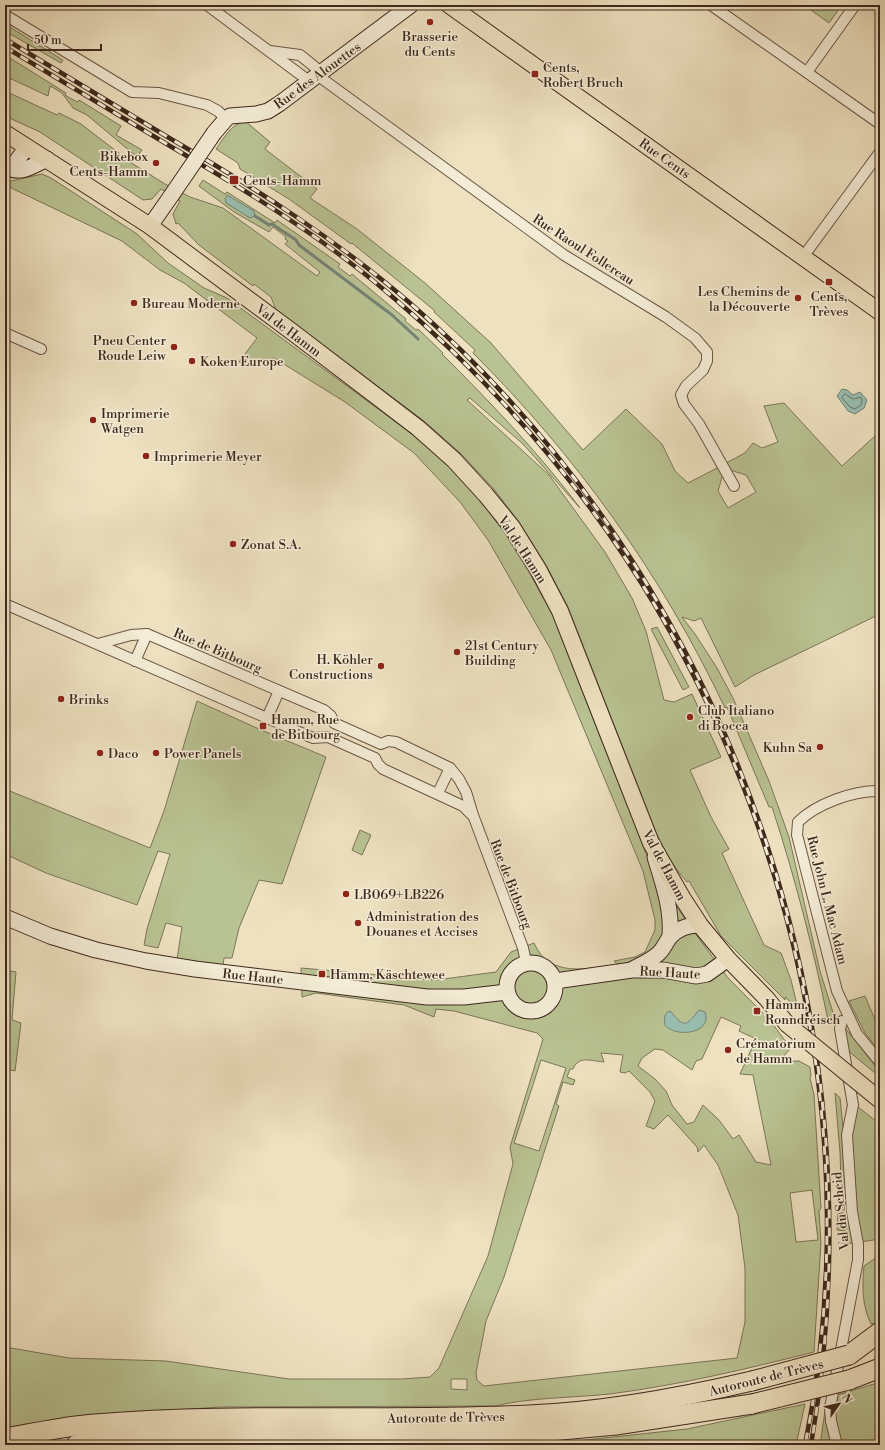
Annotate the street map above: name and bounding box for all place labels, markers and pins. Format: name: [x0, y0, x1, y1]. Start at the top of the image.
marker: Brasserie du Cents: [425, 17, 435, 27]
place label: Brasserie du Cents: [401, 29, 458, 60]
place label: Cents, Robert Bruch: [543, 60, 623, 91]
marker: Cents, Robert Bruch: [530, 69, 540, 79]
place label: Bikebox Cents-Hamm: [70, 149, 149, 180]
marker: Bikebox Cents-Hamm: [151, 158, 161, 168]
place label: Cents-Hamm: [243, 173, 322, 189]
marker: Cents-Hamm: [228, 174, 240, 186]
marker: Cents, Trèves: [824, 277, 834, 287]
place label: Les Chemins de la Découverte: [697, 284, 790, 315]
place label: Cents, Trèves: [809, 289, 849, 320]
marker: Les Chemins de la Découverte: [793, 293, 803, 303]
place label: Bureau Moderne: [141, 296, 241, 312]
marker: Bureau Moderne: [129, 298, 139, 308]
place label: Pneu Center Roude Leiw: [93, 333, 167, 364]
marker: Pneu Center Roude Leiw: [169, 342, 179, 352]
place label: Koken Europe: [200, 354, 284, 370]
marker: Koken Europe: [187, 356, 197, 366]
place label: Imprimerie Watgen: [100, 406, 170, 437]
marker: Imprimerie Watgen: [88, 415, 98, 425]
place label: Imprimerie Meyer: [154, 449, 262, 465]
marker: Imprimerie Meyer: [141, 451, 151, 461]
place label: Zonat S.A.: [241, 537, 301, 553]
marker: Zonat S.A.: [228, 539, 238, 549]
place label: 21st Century Building: [464, 638, 540, 669]
marker: 21st Century Building: [452, 647, 462, 657]
place label: H. Köhler Constructions: [289, 652, 373, 683]
marker: H. Köhler Constructions: [376, 661, 386, 671]
place label: Brinks: [68, 692, 109, 708]
marker: Brinks: [56, 694, 66, 704]
place label: Club Italiano di Bocca: [698, 703, 774, 734]
place label: Hamm, Rue de Bitbourg: [271, 712, 340, 743]
marker: Club Italiano di Bocca: [685, 712, 695, 722]
marker: Hamm, Rue de Bitbourg: [258, 721, 268, 731]
place label: Kuhn Sa: [763, 740, 812, 756]
marker: Kuhn Sa: [815, 742, 825, 752]
place label: Daco: [108, 746, 139, 762]
place label: Power Panels: [164, 746, 242, 762]
marker: Daco: [95, 748, 105, 758]
marker: Power Panels: [151, 748, 161, 758]
place label: LB069+LB226: [354, 887, 444, 903]
marker: LB069+LB226: [341, 889, 351, 899]
place label: Administration des Douanes et Accises: [365, 909, 479, 940]
marker: Administration des Douanes et Accises: [353, 918, 363, 928]
place label: Hamm, Käschtewee: [330, 967, 445, 983]
marker: Hamm, Käschtewee: [317, 969, 327, 979]
place label: Hamm, Ronndréisch: [765, 997, 841, 1028]
marker: Hamm, Ronndréisch: [752, 1006, 762, 1016]
place label: Crématorium de Hamm: [736, 1036, 816, 1067]
marker: Crématorium de Hamm: [723, 1045, 733, 1055]

